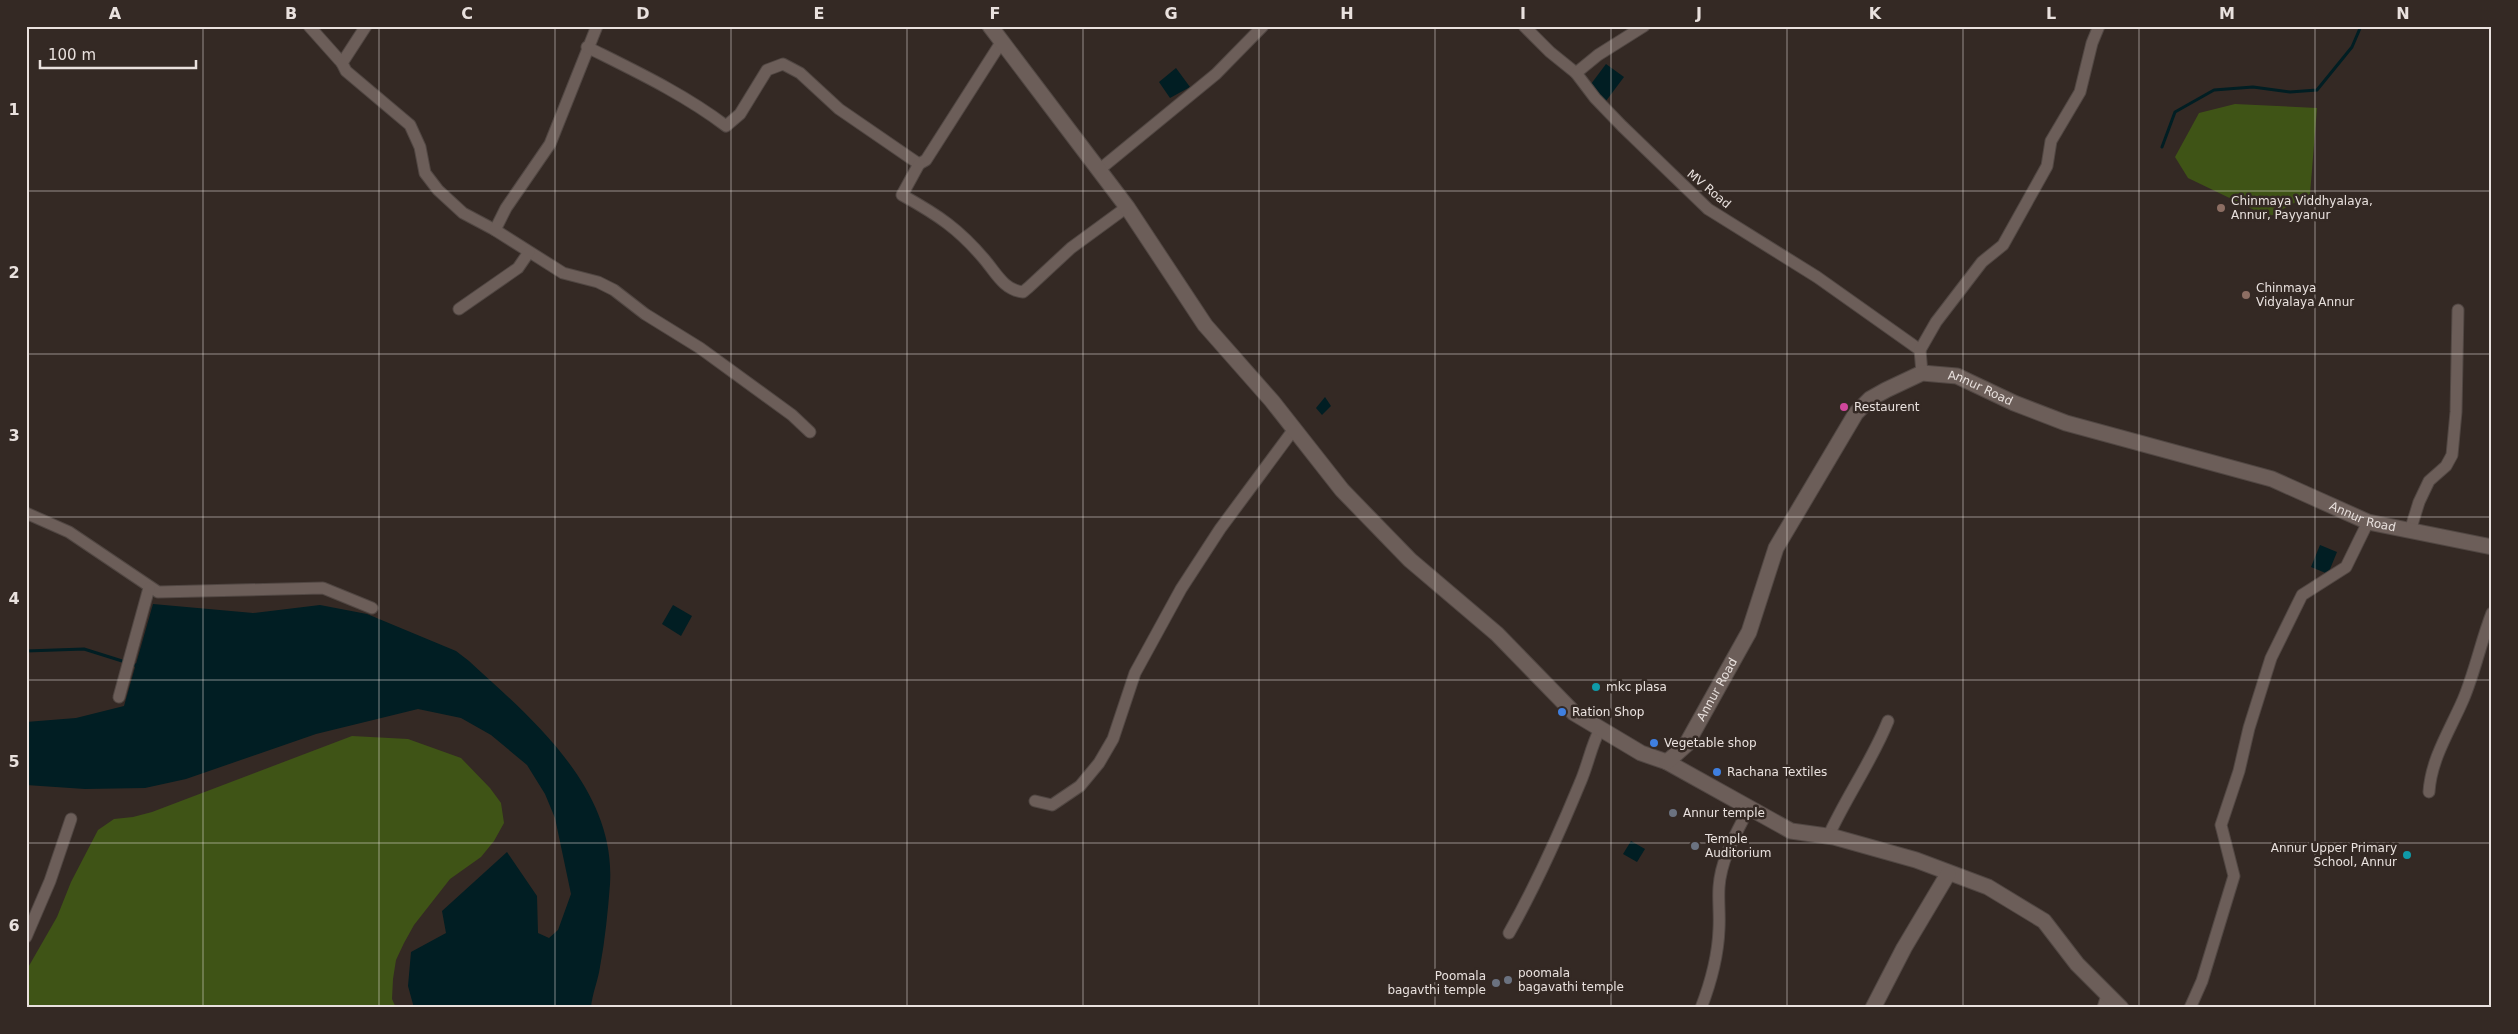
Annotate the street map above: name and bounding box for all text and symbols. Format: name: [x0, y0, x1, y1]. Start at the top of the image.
text: A: [109, 4, 122, 23]
text: B: [285, 4, 297, 23]
text: C: [461, 4, 473, 23]
text: D: [636, 4, 650, 23]
text: E: [814, 4, 824, 23]
text: F: [990, 4, 1000, 23]
text: G: [1164, 4, 1178, 23]
text: H: [1340, 4, 1354, 23]
text: I: [1520, 4, 1526, 23]
text: J: [1695, 4, 1702, 23]
text: K: [1869, 4, 1882, 23]
text: L: [2046, 4, 2056, 23]
text: M: [2219, 4, 2235, 23]
text: N: [2396, 4, 2410, 23]
scale bar: [40, 38, 196, 70]
text: 100 m: [48, 46, 96, 64]
text: 1: [8, 100, 20, 119]
street label: MV Road: [1684, 167, 1734, 211]
place label: Chinmaya Viddhyalaya, Annur, Payyanur: [2231, 194, 2373, 222]
marker: Chinmaya Viddhyalaya, Annur, Payyanur: [2215, 202, 2227, 214]
text: 2: [8, 263, 20, 282]
place label: Chinmaya Vidyalaya Annur: [2256, 281, 2354, 309]
marker: Chinmaya Vidyalaya Annur: [2240, 289, 2252, 301]
street label: Annur Road: [1947, 368, 2015, 408]
place label: Restaurent: [1854, 400, 1920, 414]
marker: Restaurent: [1838, 401, 1850, 413]
text: 3: [8, 426, 20, 445]
street label: Annur Road: [2327, 499, 2397, 534]
text: 4: [8, 589, 20, 608]
street label: Annur Road: [1694, 656, 1740, 723]
place label: mkc plasa: [1606, 680, 1667, 694]
marker: mkc plasa: [1590, 681, 1602, 693]
place label: Ration Shop: [1572, 705, 1644, 719]
marker: Ration Shop: [1556, 706, 1568, 718]
place label: Vegetable shop: [1664, 736, 1757, 750]
marker: Vegetable shop: [1648, 737, 1660, 749]
text: 5: [8, 752, 20, 771]
place label: Rachana Textiles: [1727, 765, 1827, 779]
marker: Rachana Textiles: [1711, 766, 1723, 778]
place label: Annur temple: [1683, 806, 1765, 820]
marker: Annur temple: [1667, 807, 1679, 819]
place label: Temple Auditorium: [1704, 832, 1771, 860]
marker: Temple Auditorium: [1689, 840, 1701, 852]
place label: Annur Upper Primary School, Annur: [2271, 841, 2397, 869]
marker: Annur Upper Primary School, Annur: [2401, 849, 2413, 861]
text: 6: [8, 916, 20, 935]
place label: poomala bagavathi temple: [1518, 966, 1624, 994]
place label: Poomala bagavthi temple: [1387, 969, 1486, 997]
marker: poomala bagavathi temple: [1502, 974, 1514, 986]
marker: Poomala bagavthi temple: [1490, 977, 1502, 989]

